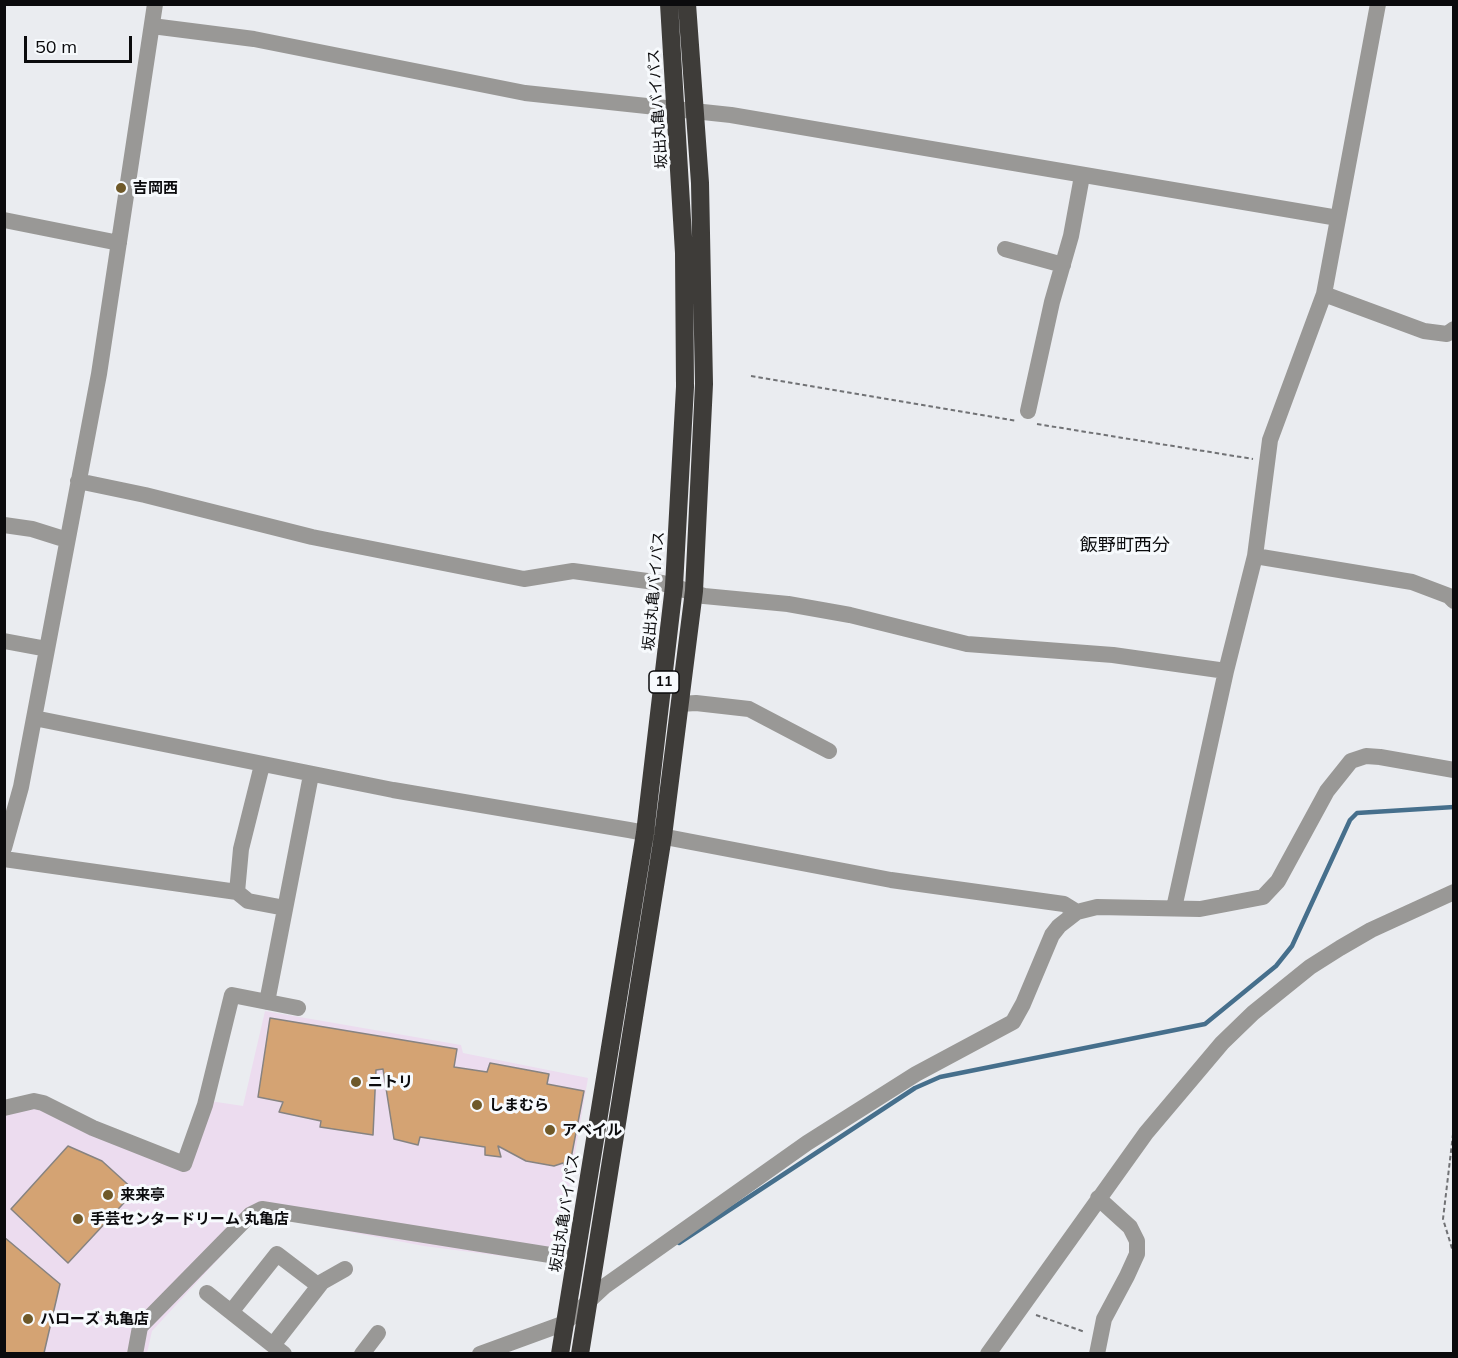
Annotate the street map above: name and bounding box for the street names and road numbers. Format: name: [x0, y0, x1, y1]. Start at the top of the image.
street label: 坂出丸亀バイパス: [645, 49, 671, 169]
street label: 坂出丸亀バイパス: [640, 530, 668, 652]
road number: 11: [649, 671, 679, 693]
street label: 坂出丸亀バイパス: [547, 1152, 583, 1274]

